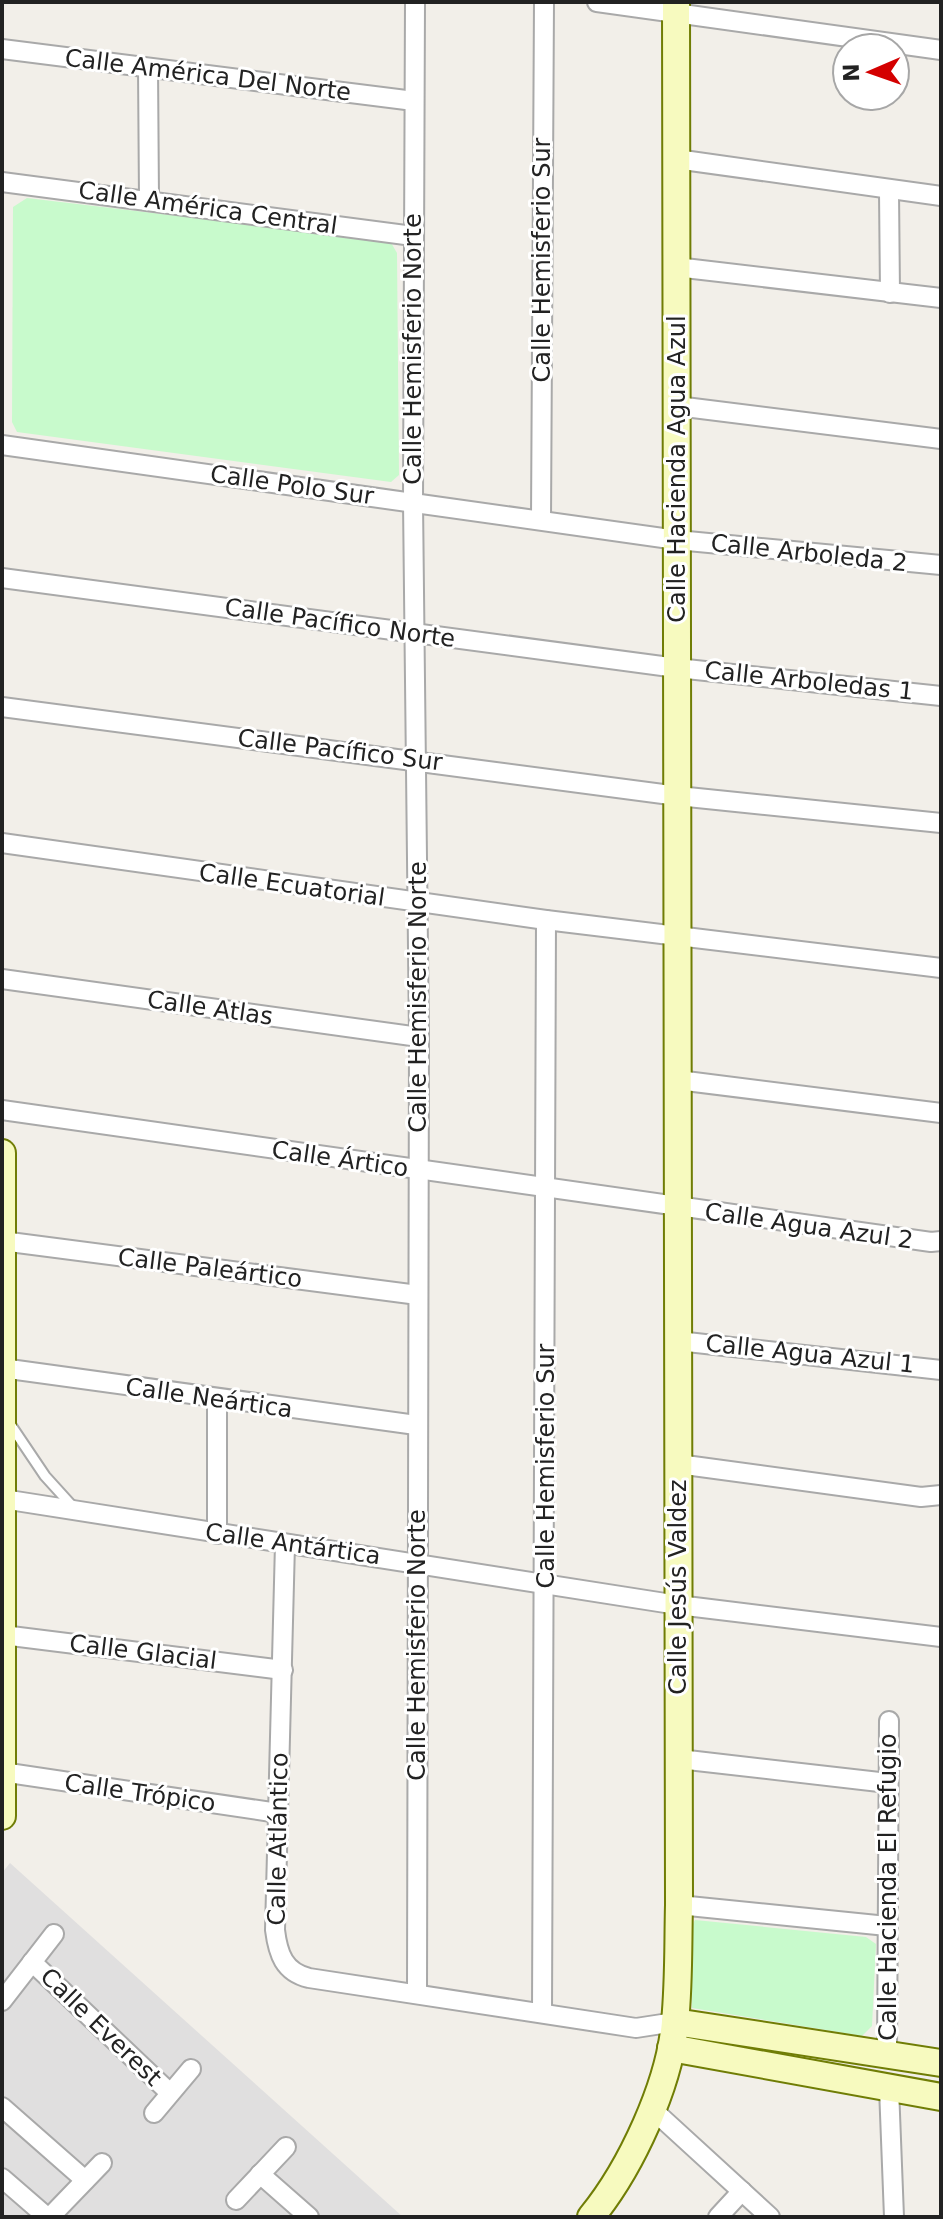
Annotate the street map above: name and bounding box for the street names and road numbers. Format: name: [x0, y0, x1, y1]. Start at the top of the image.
street label: Calle América Del Norte: [63, 44, 353, 106]
street label: Calle Hemisferio Sur: [528, 137, 556, 382]
street label: Calle América Central: [77, 176, 339, 240]
street label: Calle Hemisferio Norte: [399, 213, 427, 485]
street label: Calle Hacienda Agua Azul: [663, 315, 691, 623]
street label: Calle Polo Sur: [208, 460, 376, 510]
street label: Calle Arboleda 2: [709, 529, 909, 577]
street label: Calle Pacífico Norte: [223, 593, 457, 653]
street label: Calle Arboledas 1: [703, 656, 915, 706]
street label: Calle Pacífico Sur: [236, 724, 444, 776]
street label: Calle Ecuatorial: [197, 858, 387, 912]
street label: Calle Hemisferio Norte: [404, 861, 432, 1133]
street label: Calle Atlas: [145, 985, 275, 1031]
street label: Calle Ártico: [270, 1135, 410, 1182]
street label: Calle Agua Azul 2: [703, 1198, 915, 1254]
street label: Calle Paleártico: [116, 1243, 304, 1293]
street label: Calle Agua Azul 1: [704, 1329, 916, 1379]
street label: Calle Hemisferio Sur: [532, 1343, 560, 1588]
street label: Calle Neártica: [124, 1372, 294, 1424]
street label: Calle Jesús Valdez: [664, 1479, 692, 1695]
street label: Calle Hemisferio Norte: [403, 1509, 431, 1781]
street label: Calle Antártica: [204, 1518, 382, 1570]
street label: Calle Glacial: [68, 1629, 218, 1675]
street label: Calle Hacienda El Refugio: [874, 1733, 902, 2041]
street label: Calle Atlántico: [262, 1752, 294, 1926]
street label: Calle Trópico: [63, 1769, 217, 1817]
street label: Calle Everest: [35, 1962, 167, 2092]

